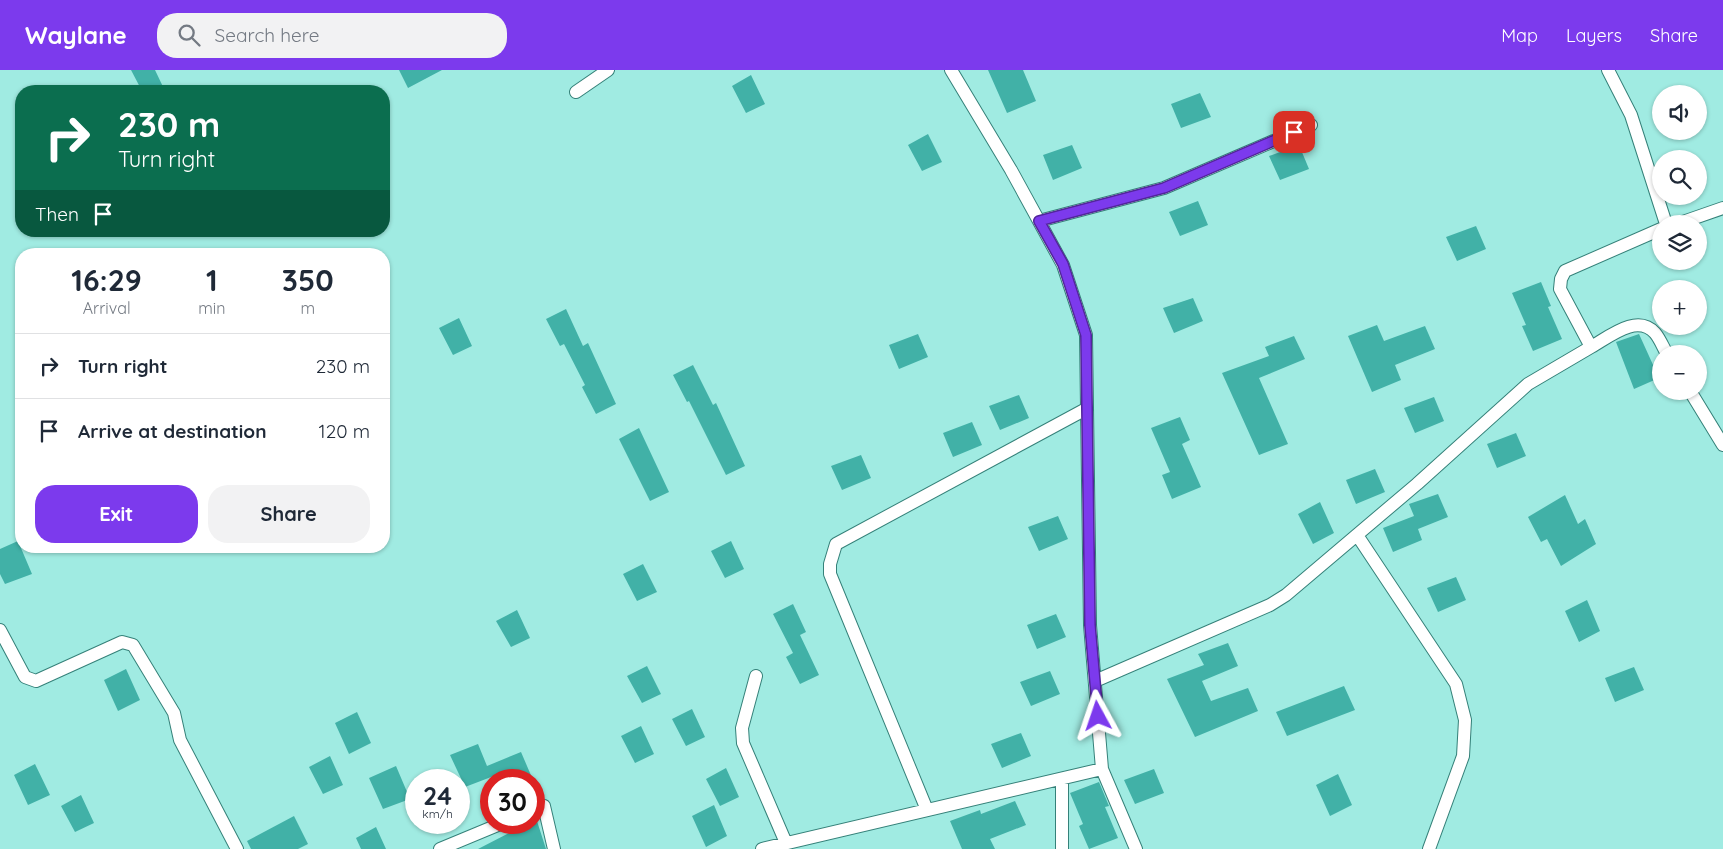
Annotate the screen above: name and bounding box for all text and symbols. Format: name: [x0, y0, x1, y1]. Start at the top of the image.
search box: [157, 13, 507, 58]
text: Waylane: [25, 20, 127, 50]
icon: search: [175, 21, 203, 49]
text: Search here: [215, 23, 319, 47]
text: Map: [1501, 24, 1538, 47]
text: Layers: [1566, 24, 1622, 47]
text: Share: [1650, 24, 1698, 47]
map controls: [1652, 85, 1707, 400]
button: sound: [1652, 85, 1707, 140]
text: 230 m: [118, 102, 220, 146]
icon: right: [35, 105, 100, 170]
pin: [1273, 111, 1315, 153]
icon: arrive: [1280, 118, 1308, 146]
text: Turn right: [118, 145, 215, 173]
button: search: [1652, 150, 1707, 205]
icon: arrive: [89, 200, 117, 228]
text: Then: [35, 202, 79, 226]
button: layers: [1652, 215, 1707, 270]
text: 16:29: [71, 261, 142, 299]
text: 1: [206, 261, 218, 299]
text: 350: [282, 261, 334, 299]
button: +: [1652, 280, 1707, 335]
text: Arrival: [83, 298, 131, 318]
text: min: [198, 298, 225, 318]
text: m: [300, 298, 315, 318]
button: −: [1652, 345, 1707, 400]
icon: right: [35, 352, 63, 380]
text: Turn right: [78, 354, 167, 378]
text: 230 m: [316, 354, 370, 378]
icon: arrive: [35, 417, 63, 445]
text: Arrive at destination: [78, 419, 267, 443]
text: 120 m: [319, 419, 370, 443]
button: Exit: [35, 485, 198, 543]
button: Share: [208, 485, 370, 543]
position arrow: [1071, 689, 1123, 741]
speed limit sign: 30: [480, 769, 545, 834]
text: 24: [423, 780, 452, 811]
text: km/h: [422, 806, 453, 821]

